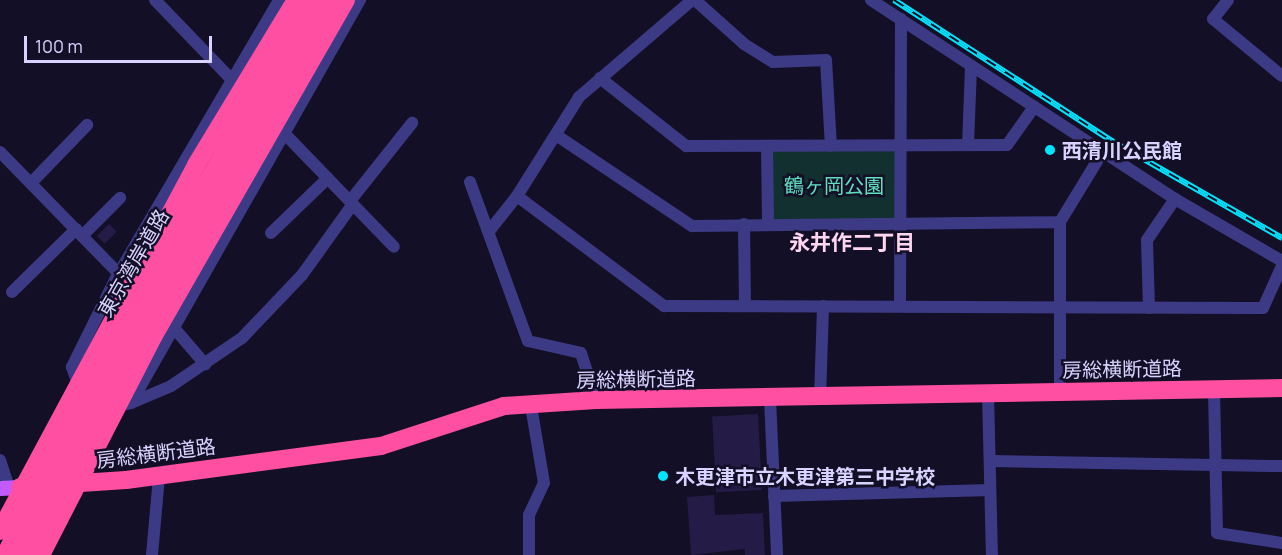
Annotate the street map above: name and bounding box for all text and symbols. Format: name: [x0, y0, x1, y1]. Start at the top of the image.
scale bar: [27, 24, 214, 62]
text: 100 m: [35, 34, 83, 58]
place label: 西清川公民館: [1062, 138, 1182, 162]
marker: 西清川公民館: [1043, 143, 1057, 157]
park label: 鶴ヶ岡公園: [784, 173, 884, 197]
street label: 東京湾岸道路: [93, 205, 173, 321]
district label: 永井作二丁目: [789, 229, 915, 255]
street label: 房総横断道路: [1062, 356, 1182, 382]
street label: 房総横断道路: [576, 366, 696, 392]
street label: 房総横断道路: [95, 434, 217, 472]
place label: 木更津市立木更津第三中学校: [675, 464, 935, 488]
marker: 木更津市立木更津第三中学校: [656, 469, 670, 483]

